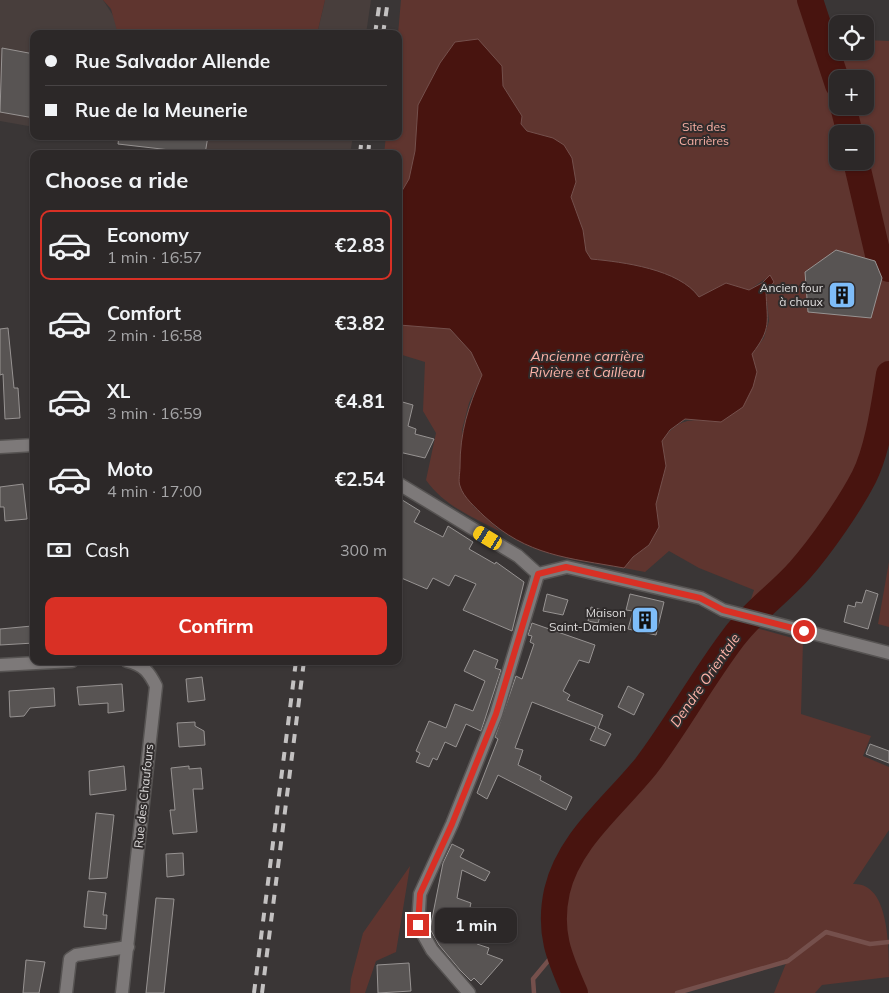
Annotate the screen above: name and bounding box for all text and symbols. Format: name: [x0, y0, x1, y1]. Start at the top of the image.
map controls: [829, 15, 874, 170]
button: locate: [829, 15, 874, 60]
text: Rue Salvador Allende: [75, 49, 270, 73]
button: +: [829, 70, 874, 115]
text: Rue de la Meunerie: [75, 98, 248, 122]
park label: Site des Carrières: [679, 119, 729, 148]
button: −: [829, 125, 874, 170]
text: Choose a ride: [45, 166, 188, 194]
icon: car: [47, 223, 92, 268]
text: Economy: [107, 223, 189, 247]
text: €2.83: [335, 233, 385, 257]
text: 1 min · 16:57: [107, 247, 202, 267]
place label: Ancien four à chaux: [760, 280, 824, 309]
building icon: Ancien four à chaux: [827, 280, 857, 310]
icon: car: [47, 301, 92, 346]
text: Comfort: [107, 301, 181, 325]
text: €3.82: [335, 311, 385, 335]
text: 2 min · 16:58: [107, 325, 202, 345]
water label: Ancienne carrière Rivière et Cailleau: [529, 347, 645, 381]
icon: car: [47, 379, 92, 424]
text: XL: [107, 379, 130, 403]
text: €4.81: [335, 389, 385, 413]
text: 3 min · 16:59: [107, 403, 202, 423]
icon: car: [47, 457, 92, 502]
text: Moto: [107, 457, 153, 481]
text: €2.54: [335, 467, 385, 491]
text: 4 min · 17:00: [107, 481, 202, 501]
car: [471, 524, 504, 552]
icon: cash: [45, 536, 73, 564]
text: Cash: [85, 538, 130, 562]
text: 300 m: [340, 540, 387, 560]
button: Confirm: [45, 597, 387, 655]
place label: Maison Saint-Damien: [549, 605, 626, 634]
building icon: Maison Saint-Damien: [630, 605, 660, 635]
route start: [793, 620, 815, 642]
water label: Dendre Orientale: [666, 629, 744, 730]
street label: Rue des Chaufours: [131, 743, 156, 849]
callout: 1 min: [436, 908, 518, 942]
route end: [407, 914, 429, 936]
text: 1 min: [455, 915, 497, 935]

